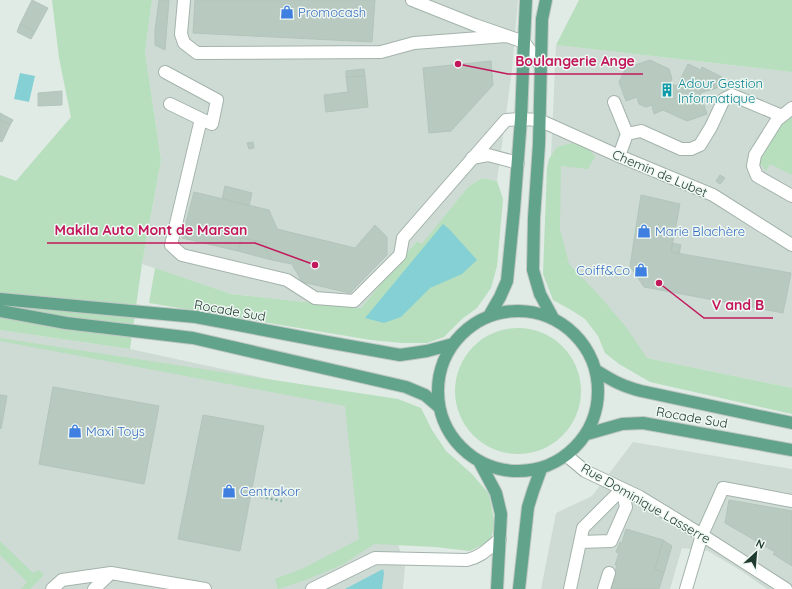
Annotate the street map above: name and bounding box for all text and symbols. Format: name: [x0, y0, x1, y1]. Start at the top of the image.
shop icon: Promocash: [279, 4, 295, 20]
place label: Promocash: [298, 4, 366, 20]
callout: Boulangerie Ange: [508, 48, 643, 74]
text: Boulangerie Ange: [515, 52, 635, 70]
place label: Adour Gestion Informatique: [678, 75, 763, 106]
building icon: Adour Gestion Informatique: [659, 82, 675, 98]
street label: Chemin de Lubet: [610, 146, 710, 200]
callout: Makila Auto Mont de Marsan: [47, 217, 255, 243]
text: Makila Auto Mont de Marsan: [55, 221, 247, 239]
shop icon: Marie Blachère: [636, 223, 652, 239]
place label: Marie Blachère: [655, 223, 745, 239]
place label: Coiff&Co: [576, 262, 630, 278]
shop icon: Coiff&Co: [633, 262, 649, 278]
callout: V and B: [704, 292, 773, 318]
street label: Rocade Sud: [193, 296, 267, 324]
text: V and B: [712, 296, 764, 314]
street label: Rocade Sud: [655, 403, 729, 431]
shop icon: Maxi Toys: [67, 423, 83, 439]
place label: Maxi Toys: [86, 423, 145, 439]
street label: Rue Dominique Lasserre: [578, 459, 714, 547]
shop icon: Centrakor: [221, 483, 237, 499]
place label: Centrakor: [240, 483, 300, 499]
north arrow: [736, 533, 776, 573]
text: N: [754, 536, 767, 552]

